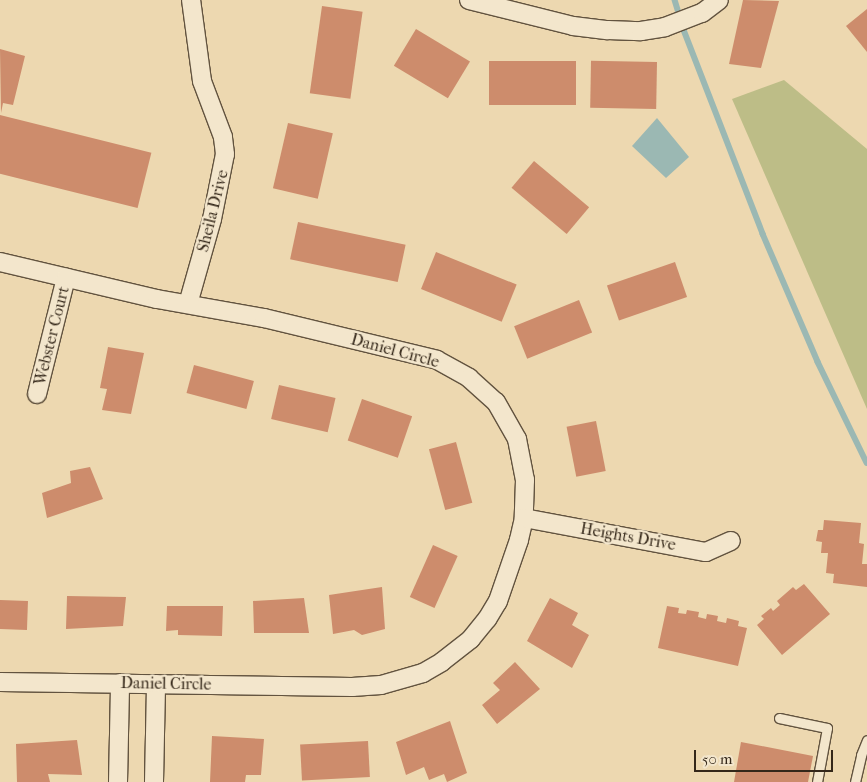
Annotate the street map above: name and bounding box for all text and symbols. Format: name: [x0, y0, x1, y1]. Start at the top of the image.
street label: Sheila Drive: [194, 168, 232, 254]
street label: Webster Court: [30, 285, 74, 387]
street label: Daniel Circle: [349, 330, 441, 372]
street label: Heights Drive: [579, 519, 677, 555]
street label: Daniel Circle: [121, 674, 211, 694]
scale bar: [697, 740, 836, 772]
text: 50 m: [702, 750, 732, 768]

